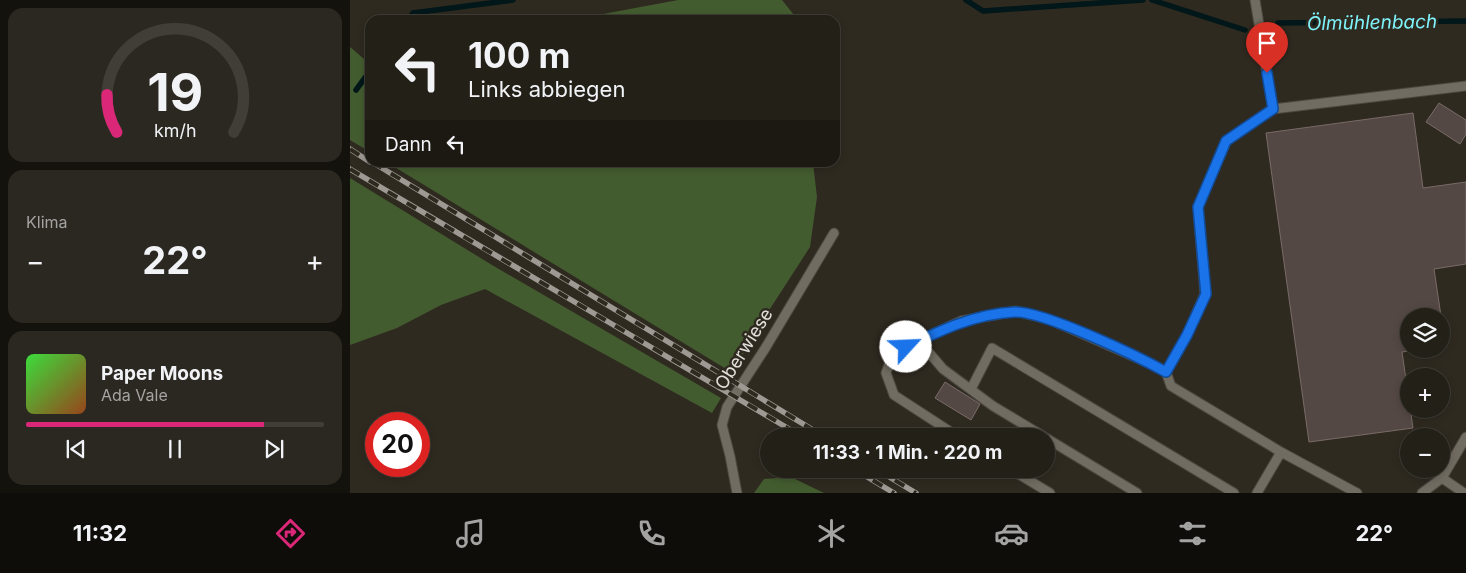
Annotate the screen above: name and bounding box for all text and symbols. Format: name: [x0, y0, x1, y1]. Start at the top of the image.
water label: Ölmühlenbach: [1307, 10, 1437, 35]
pin: [1246, 22, 1288, 73]
icon: arrive: [1253, 29, 1281, 57]
text: 100 m: [468, 34, 571, 76]
icon: left: [385, 35, 450, 100]
text: 19: [147, 61, 203, 124]
text: Links abbiegen: [468, 76, 625, 102]
text: km/h: [154, 120, 196, 141]
icon: left: [442, 130, 470, 158]
text: Dann: [385, 133, 432, 156]
text: Klima: [26, 212, 68, 232]
text: 22°: [142, 237, 208, 283]
text: −: [26, 244, 45, 278]
text: +: [305, 244, 324, 278]
street label: Oberwiese: [710, 304, 777, 393]
map controls: [1400, 308, 1450, 478]
button: layers: [1400, 308, 1450, 358]
position arrow: [879, 320, 931, 372]
text: Paper Moons: [101, 362, 223, 385]
button: +: [1400, 368, 1450, 418]
text: Ada Vale: [101, 385, 168, 405]
speed limit sign: 20: [365, 412, 430, 477]
button: −: [1400, 428, 1450, 478]
icon: previous: [62, 435, 90, 463]
icon: pause: [161, 435, 189, 463]
icon: next: [260, 435, 288, 463]
text: 11:33 · 1 Min. · 220 m: [813, 441, 1002, 464]
icon: directions: [273, 516, 308, 551]
icon: music: [453, 516, 488, 551]
icon: phone: [634, 516, 669, 551]
icon: climate: [814, 516, 849, 551]
icon: car: [994, 516, 1029, 551]
icon: filters: [1175, 516, 1210, 551]
text: 11:32: [73, 520, 127, 546]
text: 22°: [1355, 520, 1393, 546]

